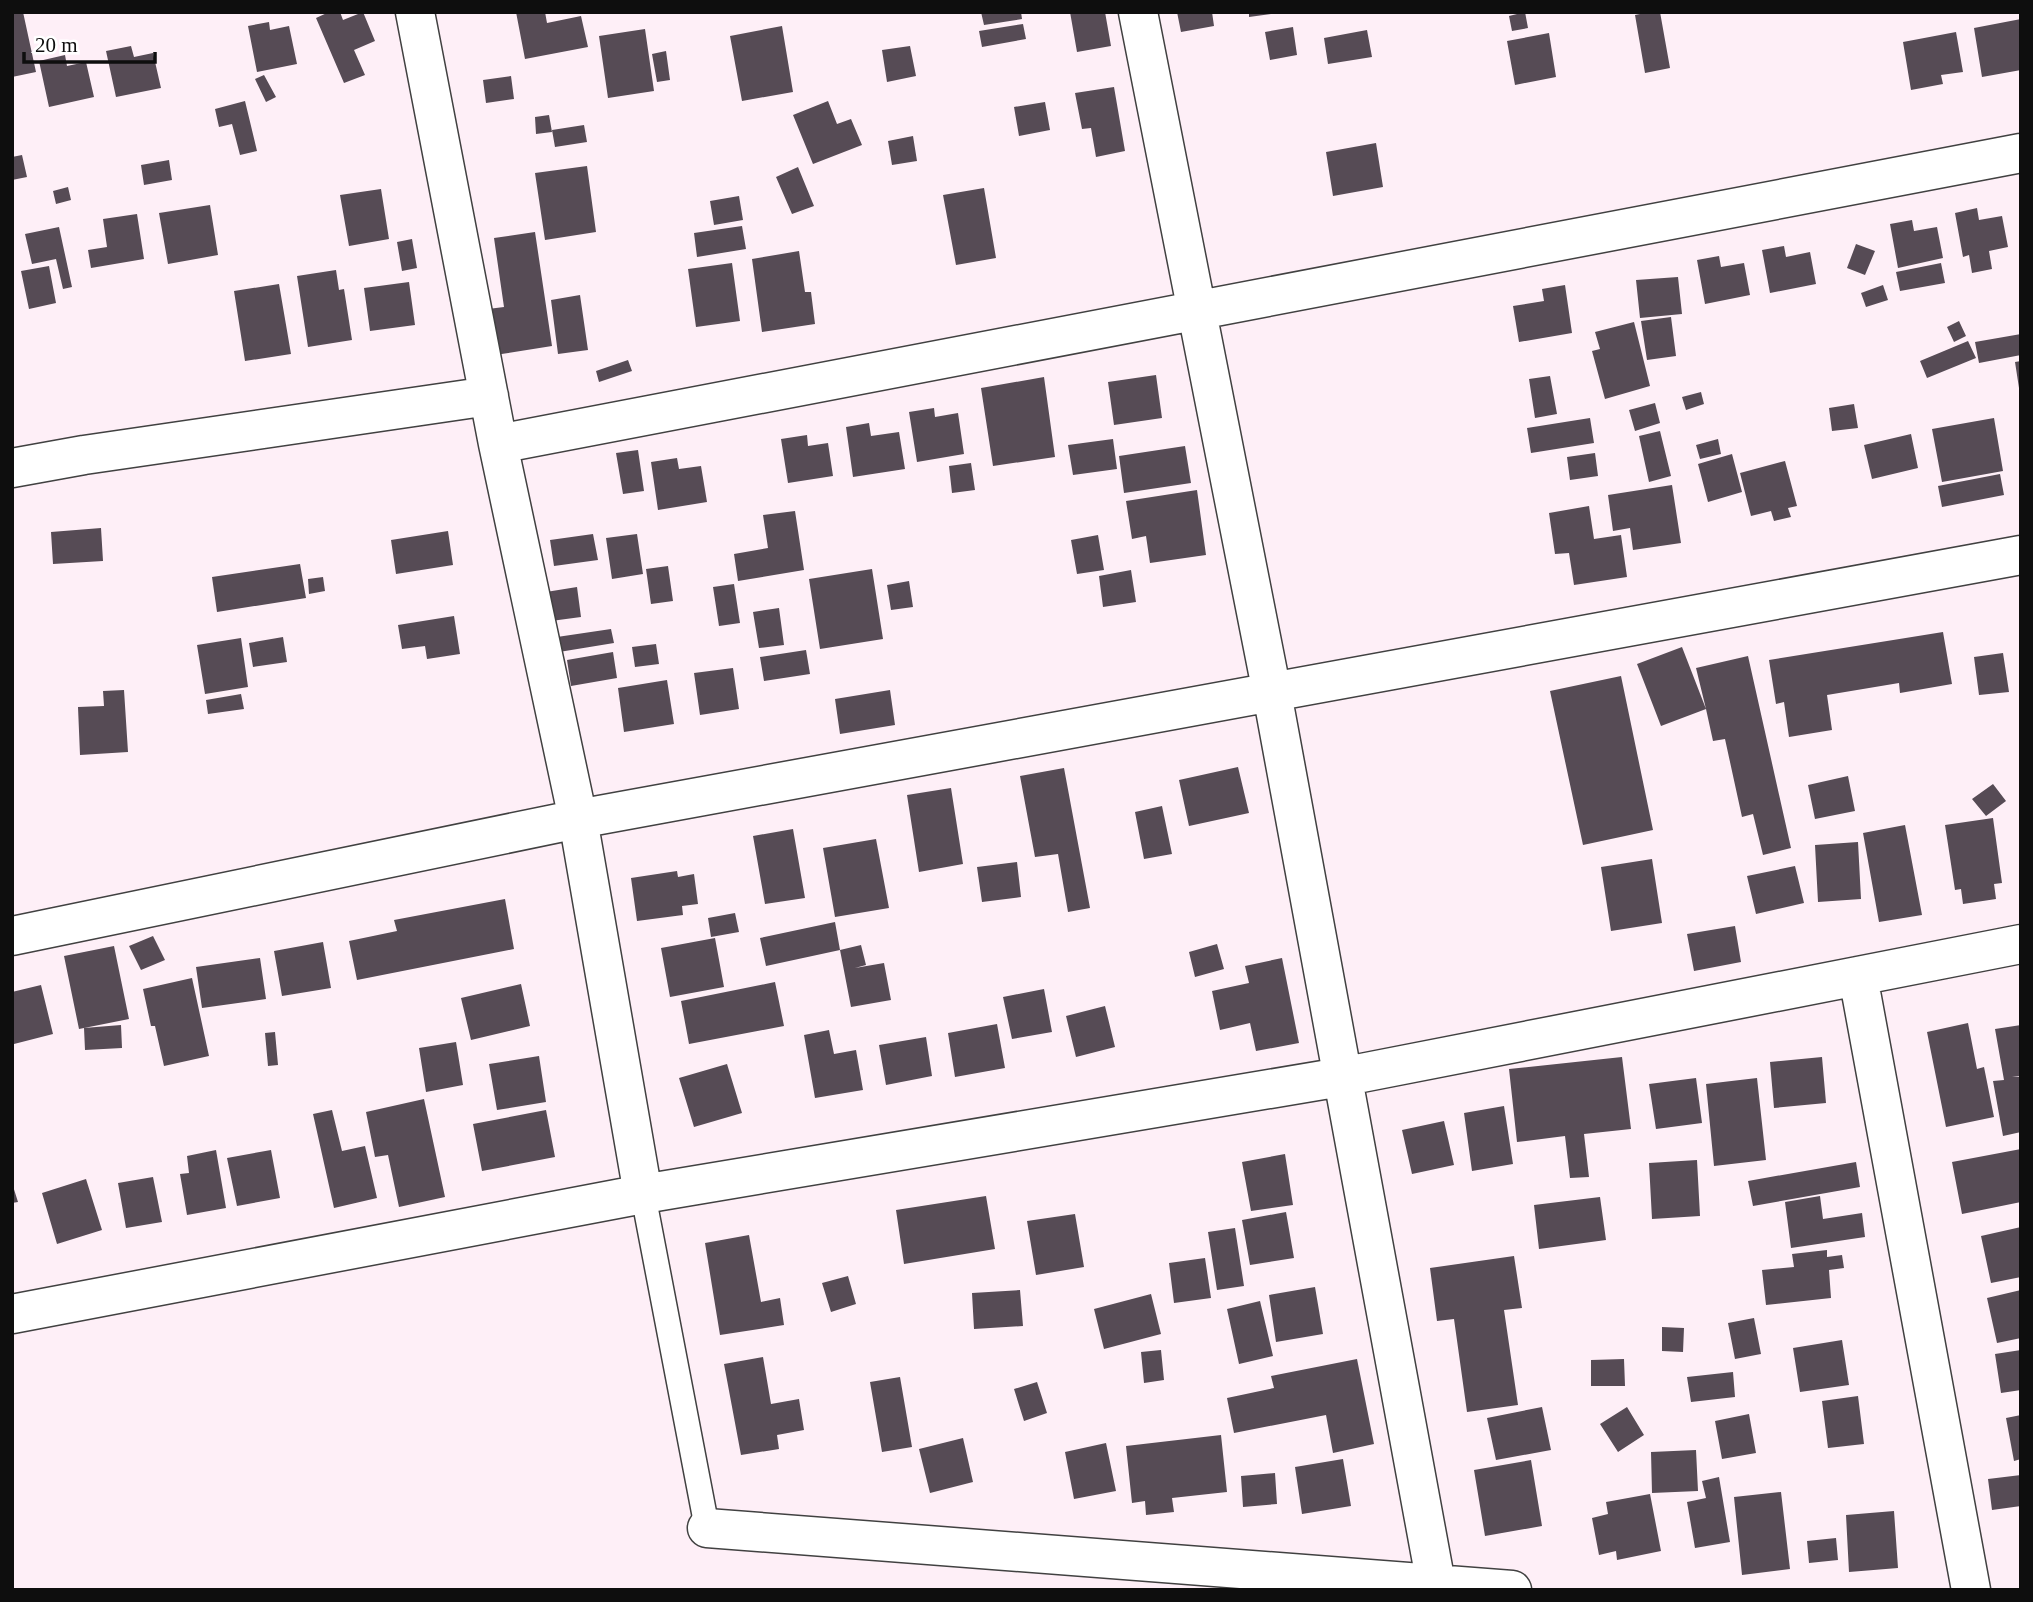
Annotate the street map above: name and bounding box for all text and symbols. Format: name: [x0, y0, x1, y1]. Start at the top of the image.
scale bar: [24, 21, 156, 65]
text: 20 m: [35, 33, 78, 57]

